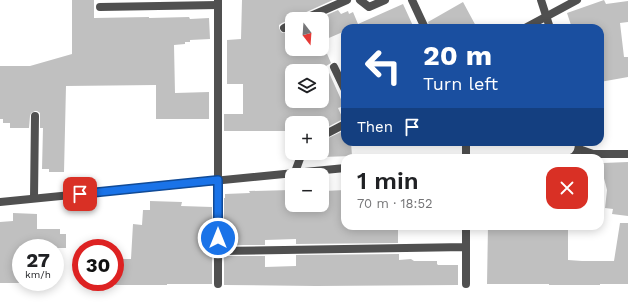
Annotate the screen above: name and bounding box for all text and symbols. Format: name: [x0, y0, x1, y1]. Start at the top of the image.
north arrow: [285, 12, 329, 56]
map controls: [285, 12, 329, 212]
text: 20 m: [423, 39, 492, 72]
icon: left: [357, 40, 409, 92]
button: layers: [285, 64, 329, 108]
text: Turn left: [423, 73, 498, 94]
button: +: [285, 116, 329, 160]
icon: arrive: [401, 116, 423, 138]
text: Then: [357, 118, 393, 136]
text: 1 min: [357, 167, 419, 195]
button: close: [546, 167, 588, 209]
button: −: [285, 168, 329, 212]
pin: [63, 177, 97, 211]
icon: arrive: [69, 183, 91, 205]
text: 70 m · 18:52: [357, 196, 433, 211]
position arrow: [197, 217, 239, 259]
speed limit sign: 30: [72, 239, 124, 291]
text: 27: [26, 248, 50, 272]
text: km/h: [25, 269, 51, 280]

